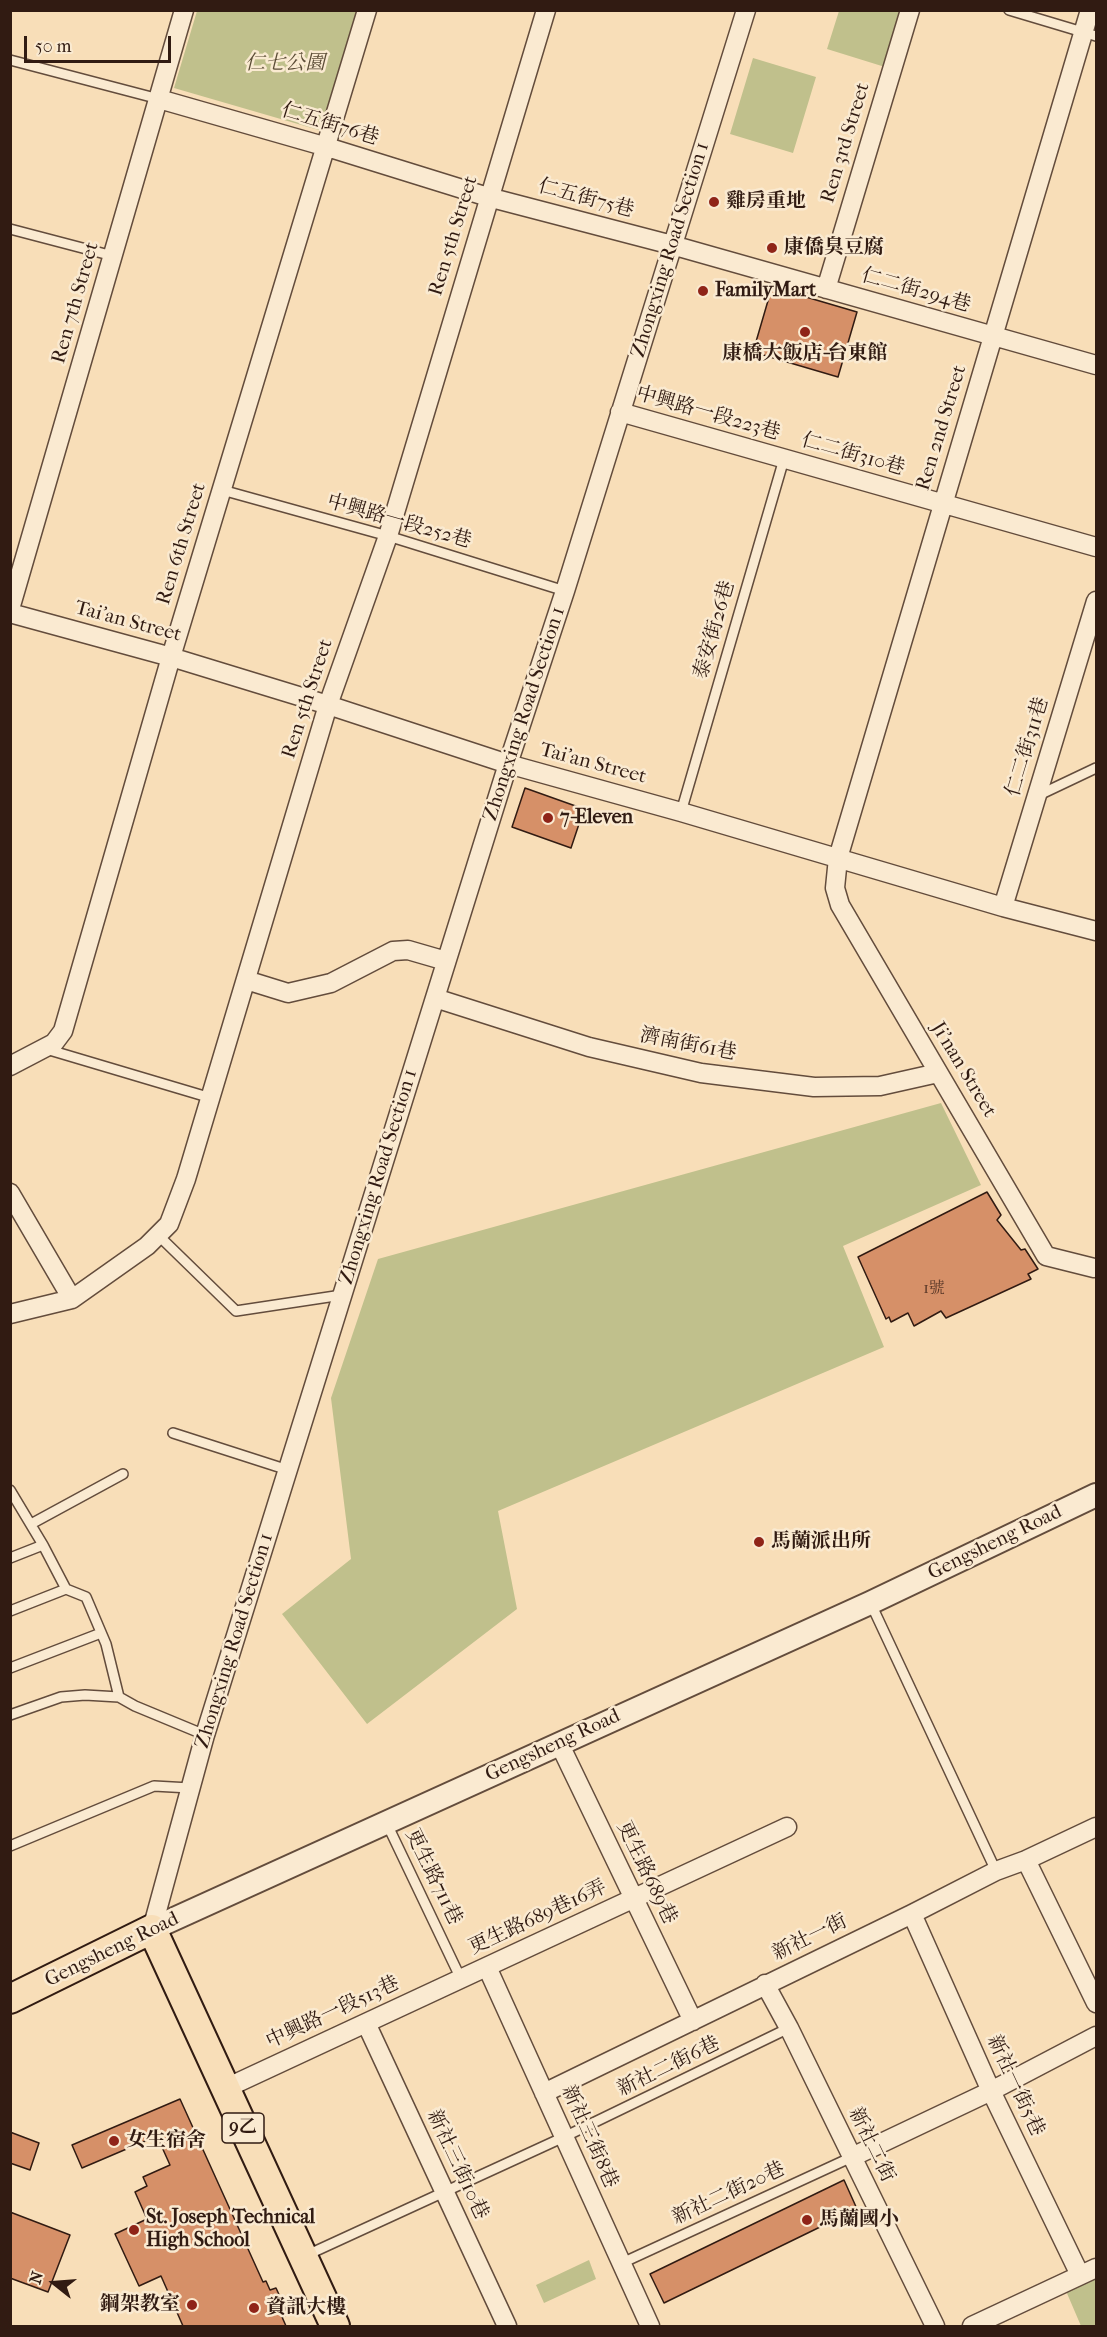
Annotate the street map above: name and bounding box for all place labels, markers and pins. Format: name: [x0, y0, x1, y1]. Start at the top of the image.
place label: 雞房重地: [726, 190, 806, 214]
marker: 雞房重地: [707, 195, 721, 209]
place label: 康僑臭豆腐: [784, 236, 884, 260]
marker: 康僑臭豆腐: [765, 241, 779, 255]
place label: FamilyMart: [715, 279, 816, 303]
marker: FamilyMart: [696, 284, 710, 298]
marker: 康橋大飯店-台東館: [798, 325, 812, 339]
place label: 康橋大飯店-台東館: [722, 342, 888, 366]
place label: 7-Eleven: [560, 806, 633, 830]
marker: 7-Eleven: [541, 811, 555, 825]
place label: 馬蘭派出所: [771, 1530, 871, 1554]
marker: 馬蘭派出所: [752, 1535, 766, 1549]
place label: 女生宿舍: [126, 2129, 206, 2153]
marker: 女生宿舍: [107, 2134, 121, 2148]
place label: St. Joseph Technical High School: [146, 2206, 315, 2253]
place label: 馬蘭國小: [819, 2208, 899, 2232]
marker: 馬蘭國小: [800, 2213, 814, 2227]
marker: St. Joseph Technical High School: [127, 2223, 141, 2237]
place label: 鋼架教室: [100, 2293, 180, 2317]
place label: 資訊大樓: [266, 2296, 346, 2320]
marker: 鋼架教室: [185, 2298, 199, 2312]
marker: 資訊大樓: [247, 2301, 261, 2315]

